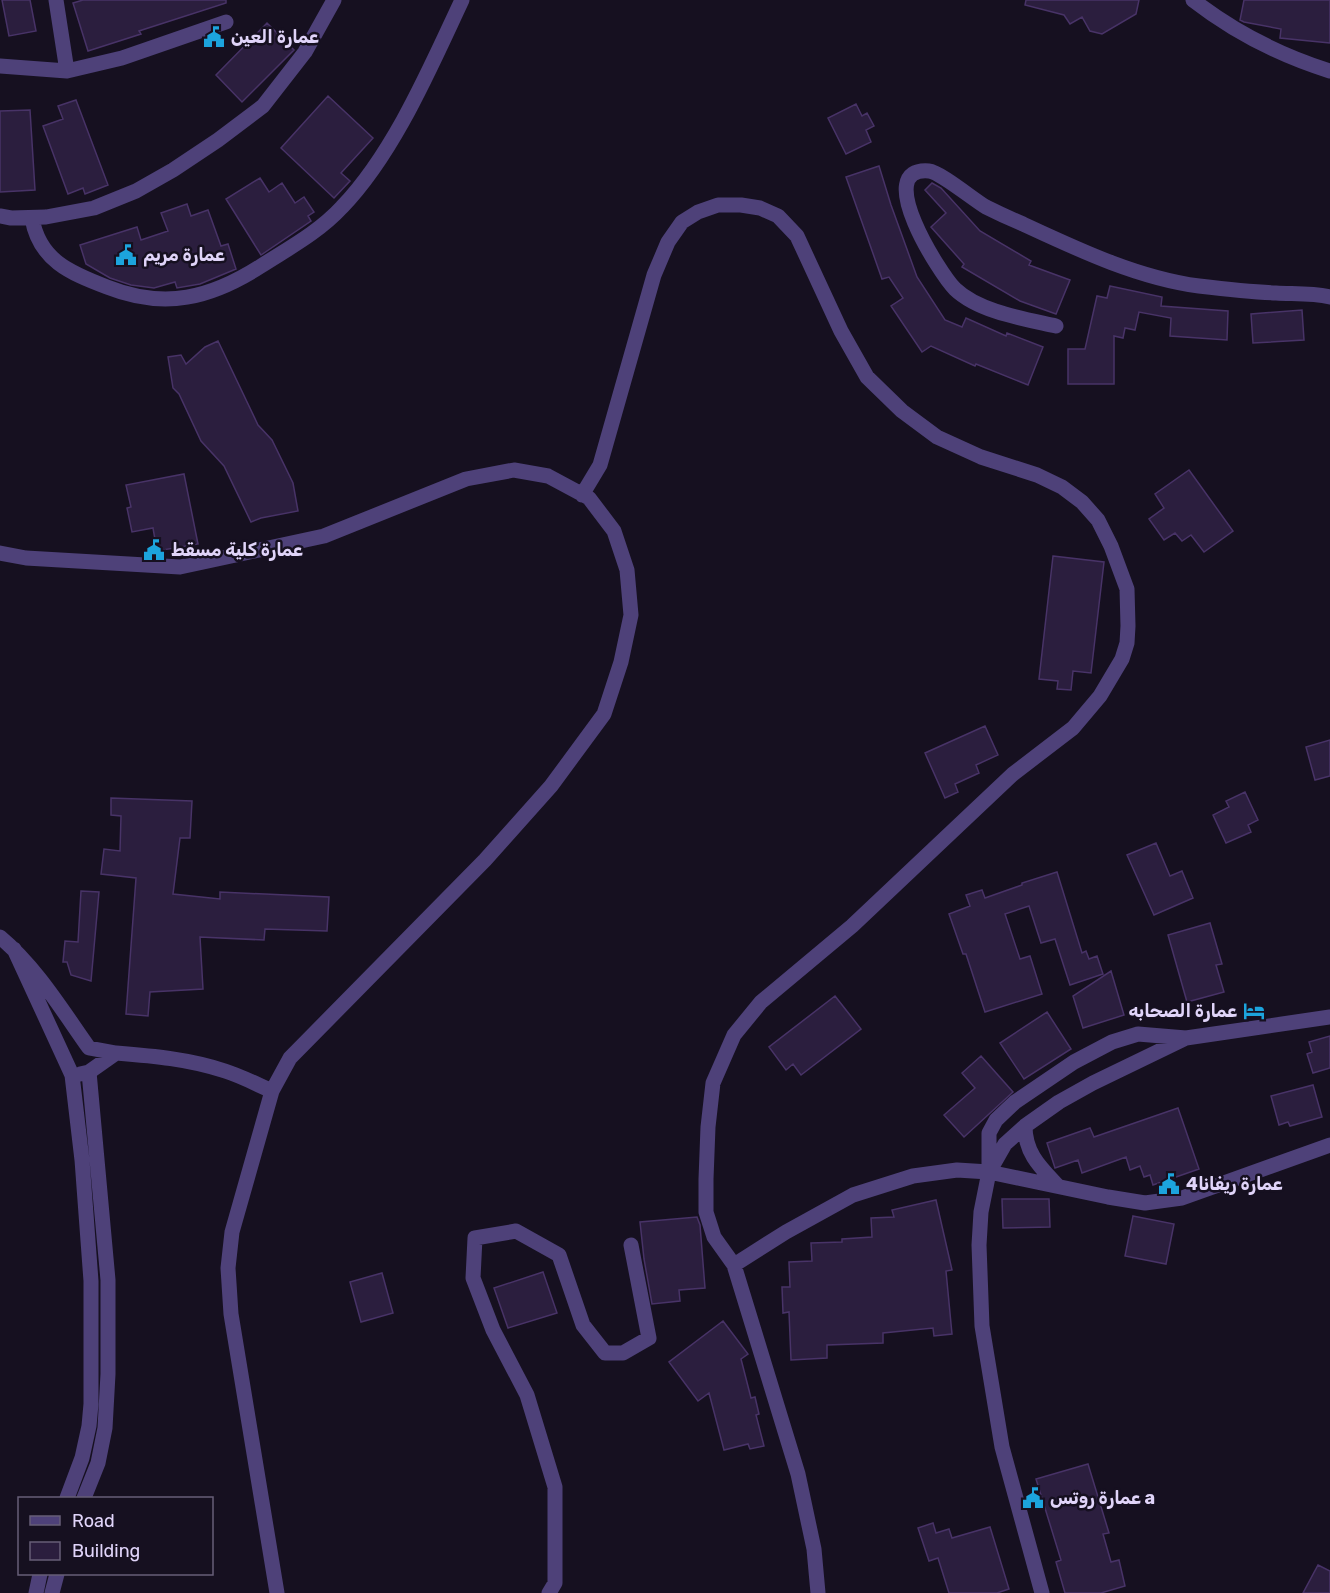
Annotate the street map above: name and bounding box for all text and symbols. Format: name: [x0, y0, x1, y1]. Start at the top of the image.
public building icon: عمارة العين: [202, 25, 226, 49]
place label: عمارة العين: [231, 26, 319, 48]
public building icon: عمارة مريم: [114, 243, 138, 267]
place label: عمارة مريم: [143, 244, 225, 267]
public building icon: عمارة كلية مسقط: [142, 538, 166, 562]
place label: عمارة كلية مسقط: [171, 539, 303, 561]
hotel icon: عمارة الصحابه: [1242, 999, 1266, 1023]
place label: عمارة الصحابه: [1129, 1000, 1237, 1022]
public building icon: عمارة ريفانا4: [1157, 1172, 1181, 1196]
place label: عمارة ريفانا4: [1186, 1173, 1283, 1195]
public building icon: عمارة روتس a: [1021, 1486, 1045, 1510]
place label: عمارة روتس a: [1050, 1487, 1155, 1509]
legend: [18, 1497, 213, 1575]
text: Road: [72, 1510, 115, 1532]
text: Building: [72, 1540, 140, 1562]

